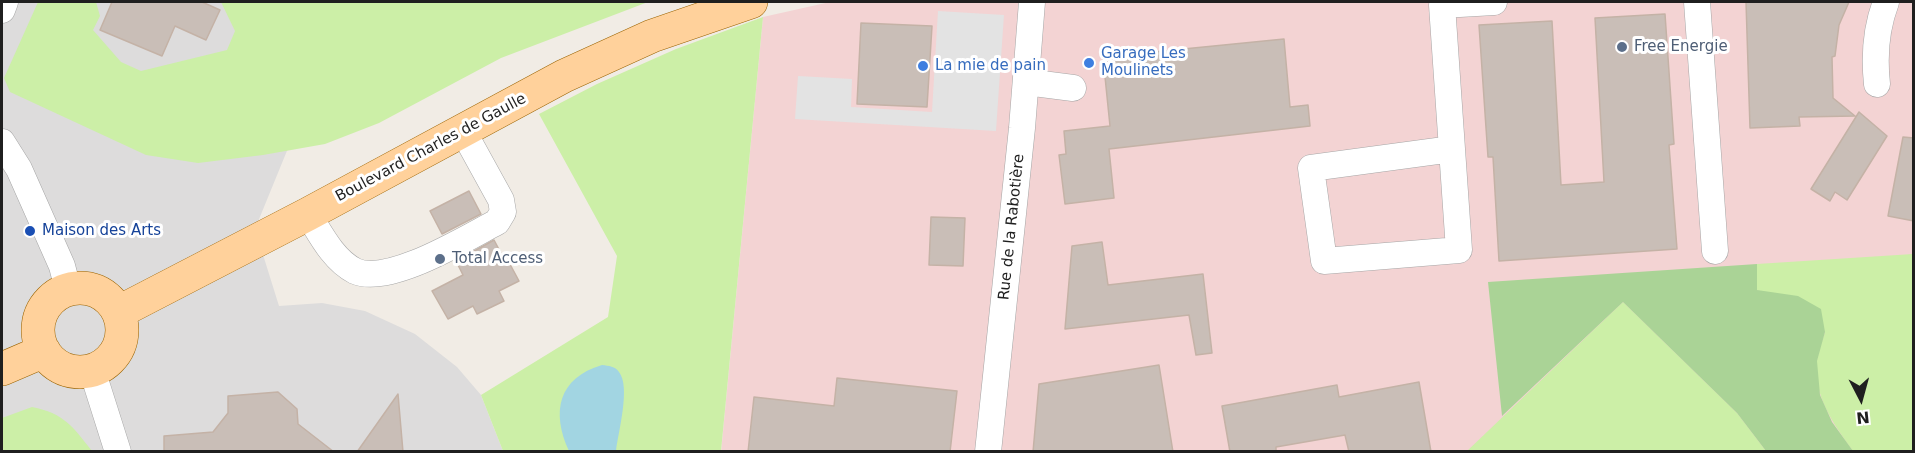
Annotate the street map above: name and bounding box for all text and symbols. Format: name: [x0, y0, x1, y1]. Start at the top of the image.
place label: Free Energie: [1634, 38, 1728, 56]
marker: Free Energie: [1615, 40, 1629, 54]
place label: Garage Les Moulinets: [1101, 45, 1186, 80]
marker: Garage Les Moulinets: [1082, 56, 1096, 70]
place label: La mie de pain: [935, 57, 1046, 75]
marker: La mie de pain: [916, 59, 930, 73]
street label: Boulevard Charles de Gaulle: [333, 90, 529, 206]
street label: Rue de la Rabotière: [995, 153, 1029, 301]
place label: Maison des Arts: [42, 222, 161, 240]
marker: Maison des Arts: [23, 224, 37, 238]
place label: Total Access: [452, 250, 543, 268]
marker: Total Access: [433, 252, 447, 266]
north arrow: [1831, 369, 1891, 429]
text: N: [1855, 407, 1871, 428]

